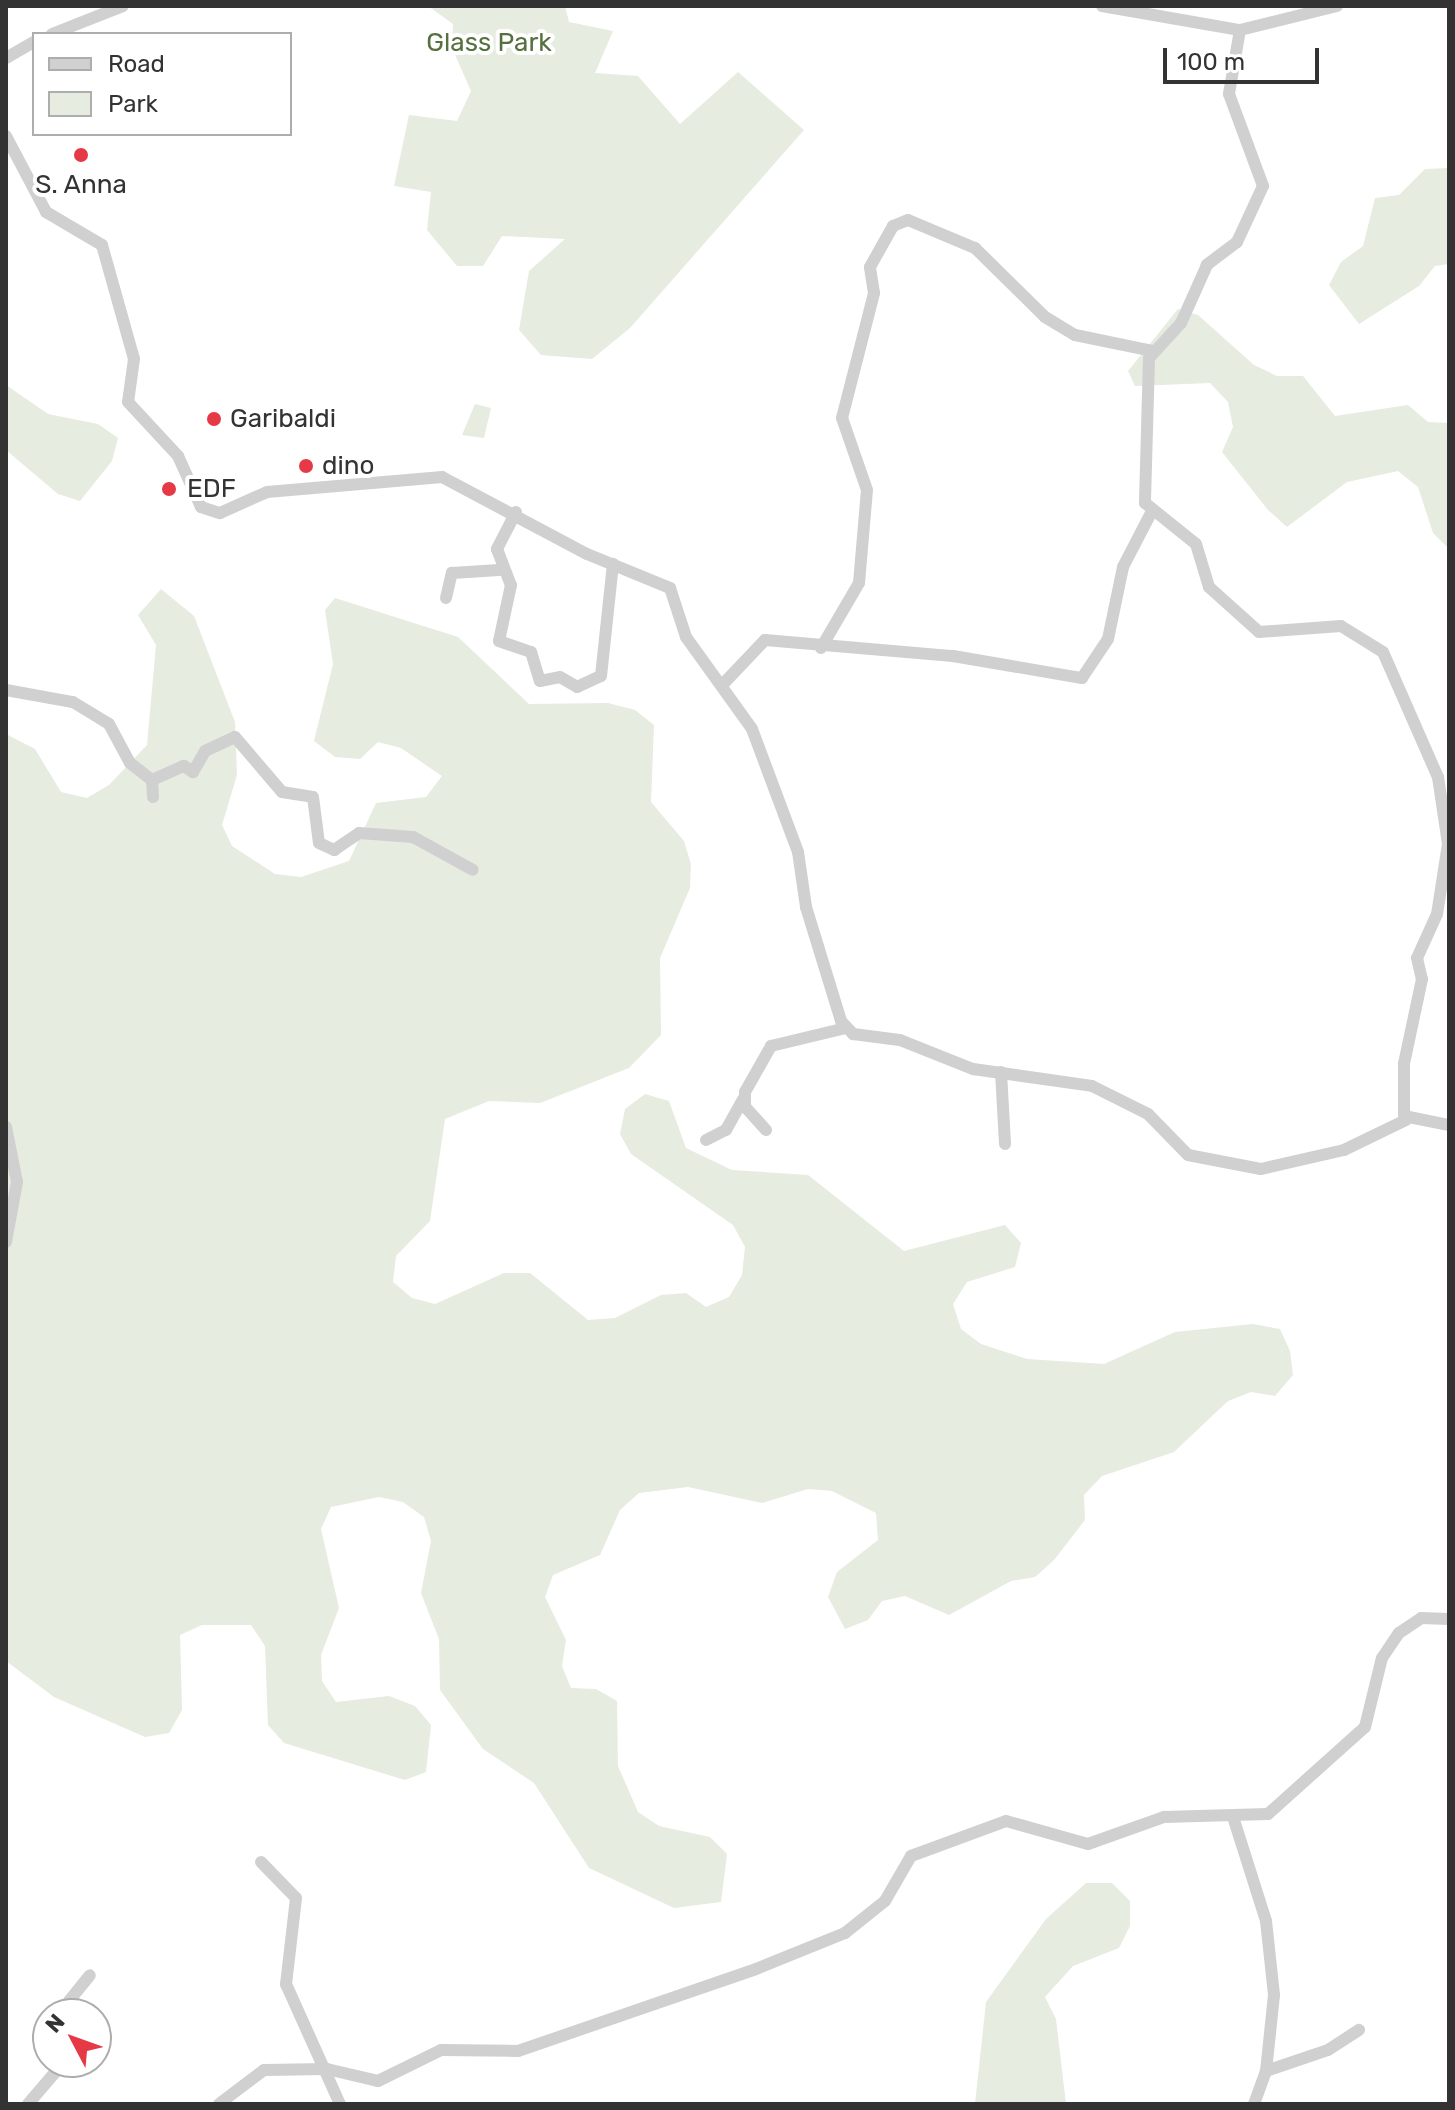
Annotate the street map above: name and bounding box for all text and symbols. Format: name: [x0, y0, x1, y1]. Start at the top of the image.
park label: Glass Park: [426, 27, 552, 59]
legend: [32, 32, 292, 136]
scale bar: [1167, 32, 1323, 82]
text: 100 m: [1177, 48, 1245, 76]
text: Road: [108, 50, 165, 78]
text: Park: [108, 90, 158, 118]
marker: S. Anna: [70, 144, 92, 166]
place label: S. Anna: [35, 169, 127, 201]
place label: Garibaldi: [230, 403, 336, 435]
marker: Garibaldi: [205, 410, 223, 428]
place label: dino: [322, 450, 374, 482]
marker: dino: [297, 457, 315, 475]
place label: EDF: [187, 473, 236, 505]
marker: EDF: [158, 478, 180, 500]
north arrow: [32, 1998, 112, 2078]
text: N: [40, 2008, 70, 2038]

